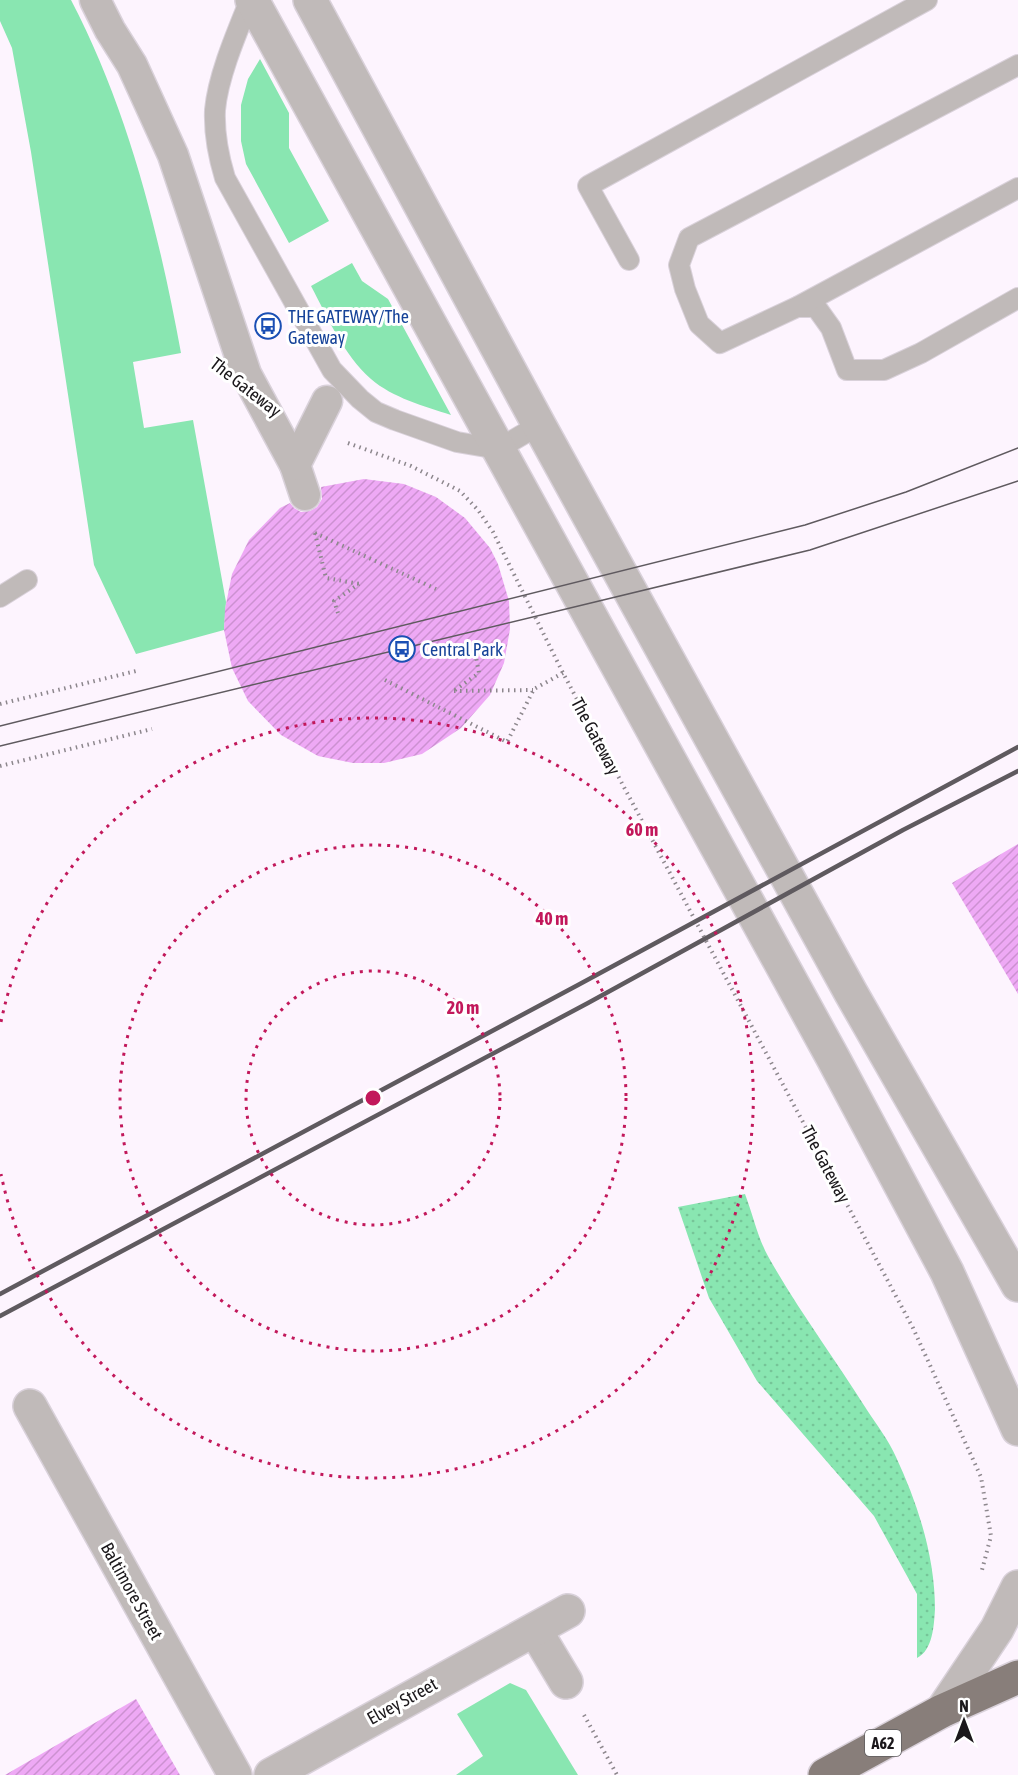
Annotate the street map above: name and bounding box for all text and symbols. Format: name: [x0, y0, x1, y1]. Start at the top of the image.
place label: THE GATEWAY/The Gateway: [288, 306, 409, 348]
bus stop icon: THE GATEWAY/The Gateway: [253, 311, 283, 341]
street label: The Gateway: [206, 353, 286, 421]
bus stop icon: Central Park: [387, 634, 417, 664]
place label: Central Park: [422, 639, 503, 660]
street label: The Gateway: [567, 694, 625, 778]
text: 60 m: [626, 819, 658, 840]
text: 40 m: [535, 908, 568, 929]
text: 20 m: [447, 997, 479, 1018]
centre of rings: [363, 1088, 383, 1108]
street label: The Gateway: [797, 1122, 855, 1206]
street label: Baltimore Street: [97, 1539, 167, 1643]
street label: Elvey Street: [363, 1673, 441, 1729]
north arrow: [934, 1691, 994, 1751]
text: N: [959, 1697, 969, 1715]
road number: A62: [865, 1730, 901, 1756]

